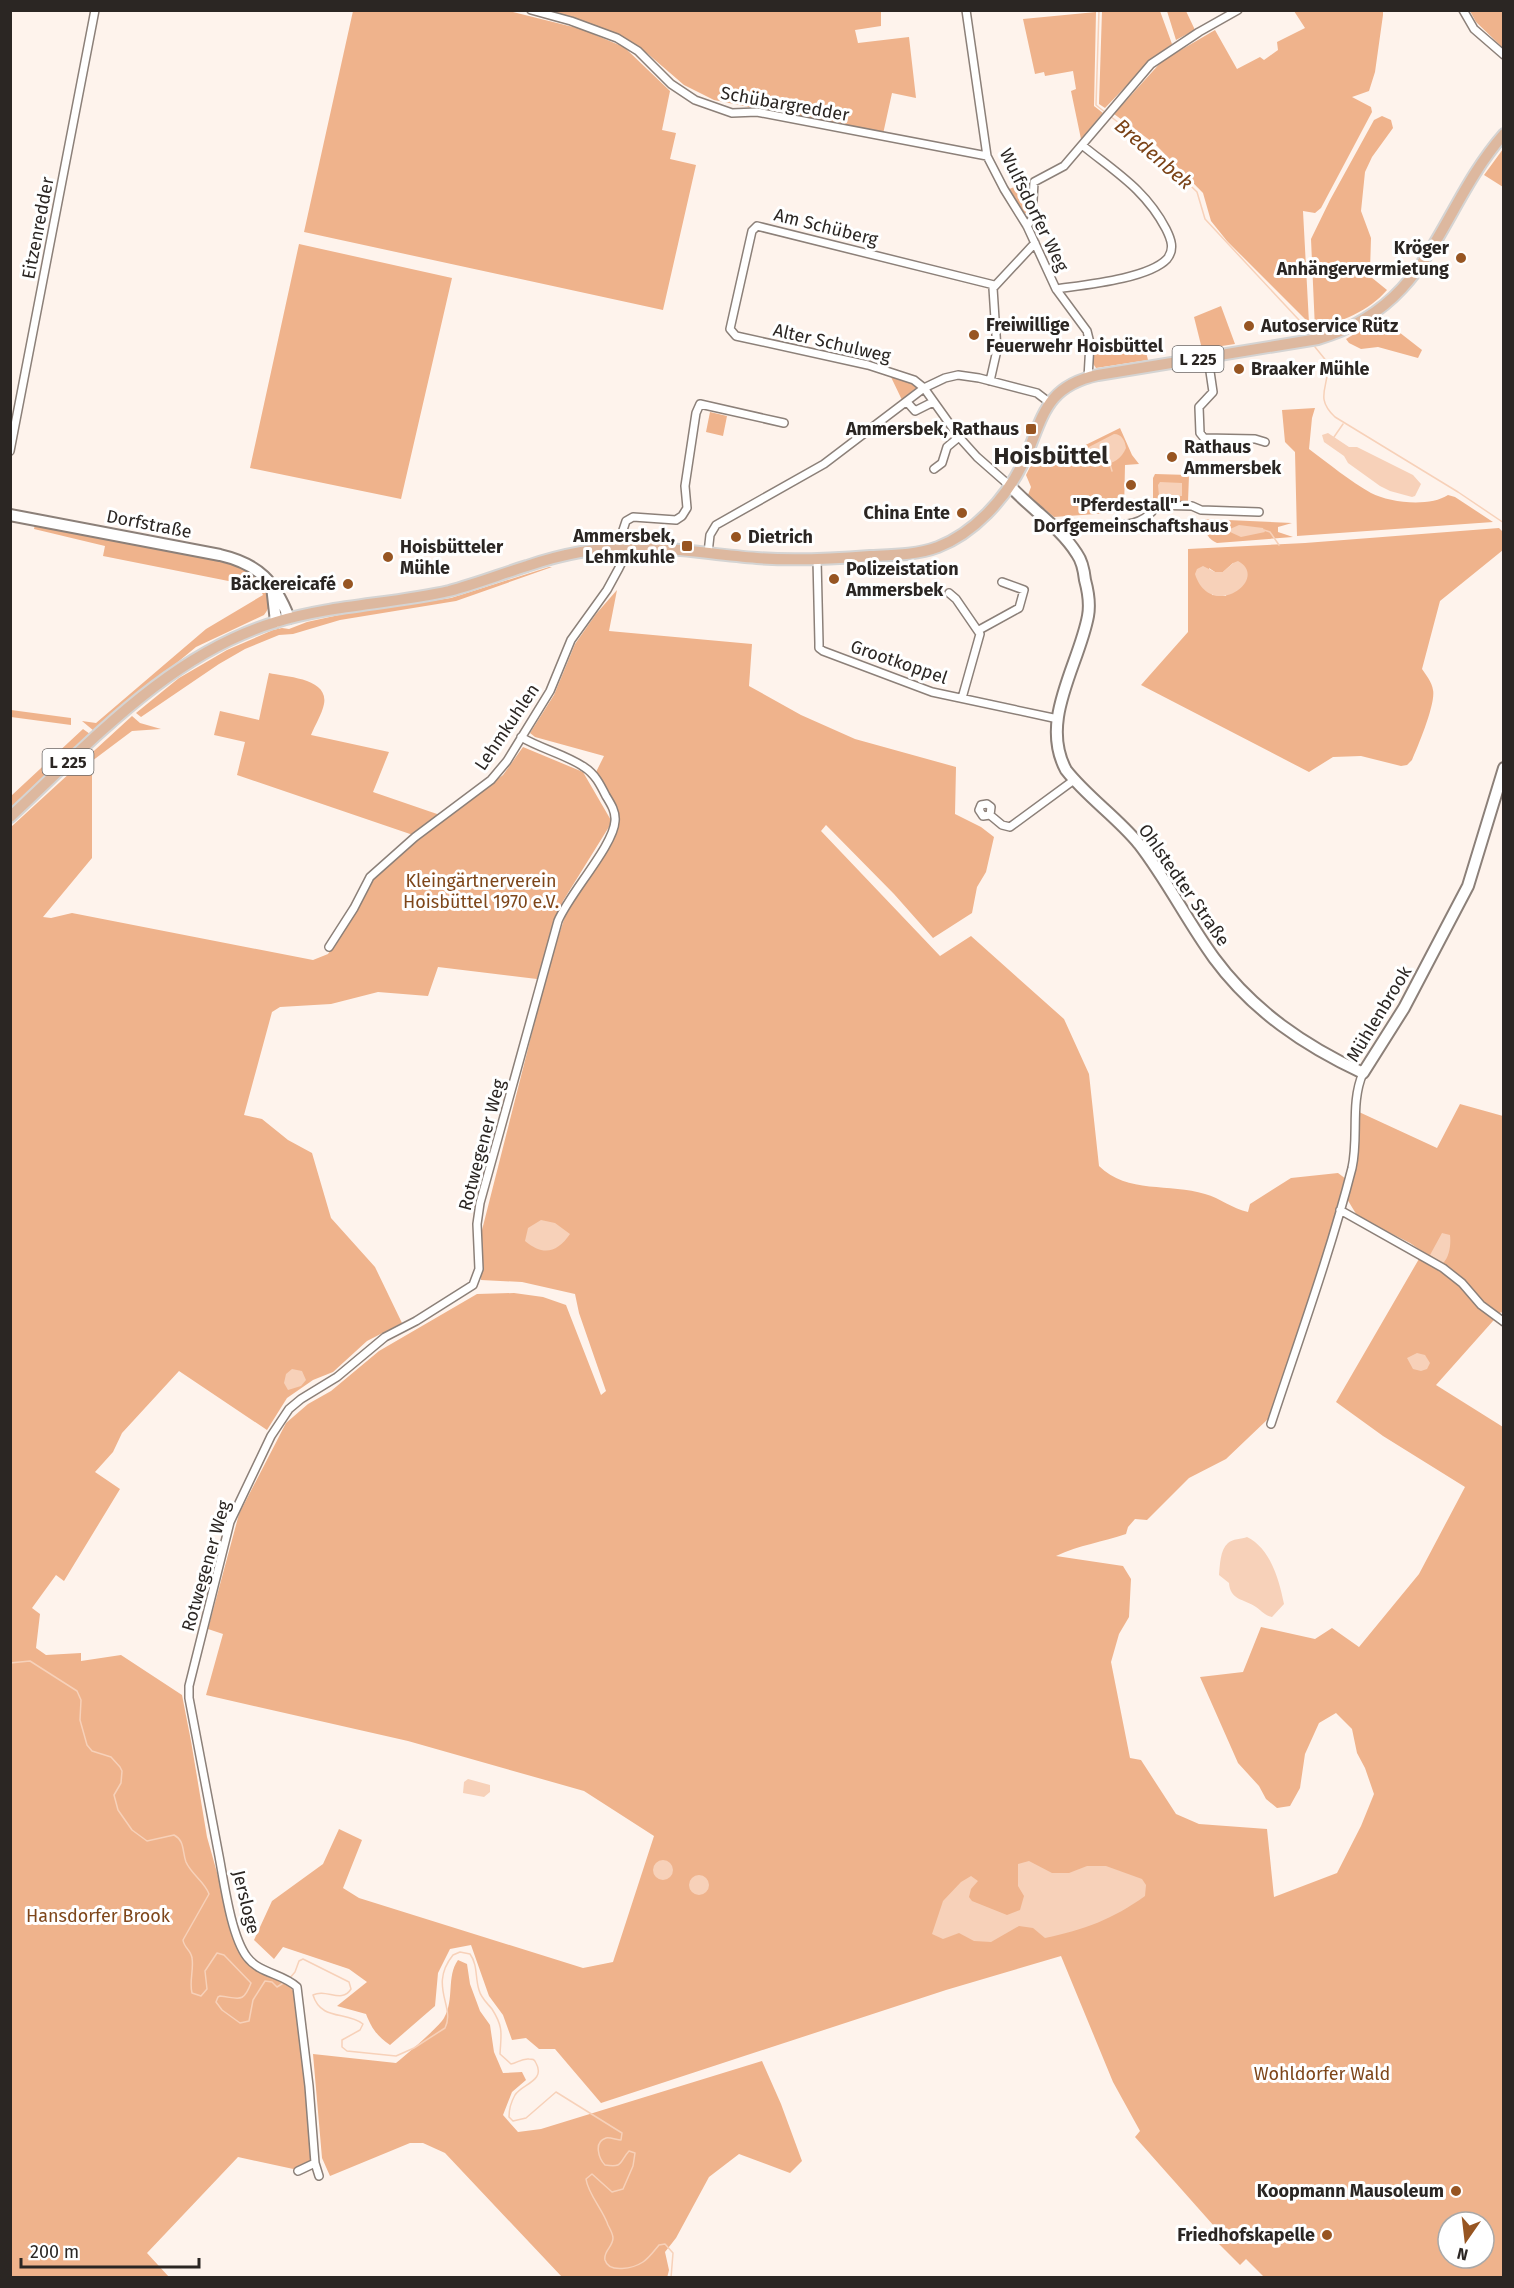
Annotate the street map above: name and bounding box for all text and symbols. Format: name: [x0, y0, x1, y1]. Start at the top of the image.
street label: Schübargredder: [719, 82, 851, 126]
water label: Bredenbek: [1110, 114, 1198, 195]
street label: Wulfsdorfer Weg: [995, 145, 1074, 276]
street label: Eitzenredder: [17, 175, 59, 281]
street label: Am Schüberg: [772, 203, 881, 251]
place label: Kröger Anhängervermietung: [1276, 237, 1450, 280]
marker: Kröger Anhängervermietung: [1454, 251, 1468, 265]
place label: Freiwillige Feuerwehr Hoisbüttel: [986, 314, 1164, 357]
place label: Autoservice Rütz: [1260, 315, 1398, 337]
street label: Alter Schulweg: [771, 319, 894, 367]
marker: Autoservice Rütz: [1242, 319, 1256, 333]
marker: Freiwillige Feuerwehr Hoisbüttel: [967, 328, 981, 342]
road number: L 225: [1172, 346, 1224, 372]
place label: Braaker Mühle: [1251, 358, 1370, 380]
marker: Braaker Mühle: [1232, 362, 1246, 376]
place label: Ammersbek, Rathaus: [845, 418, 1019, 440]
marker: Ammersbek, Rathaus: [1024, 422, 1038, 436]
place label: Rathaus Ammersbek: [1183, 436, 1282, 479]
district label: Hoisbüttel: [994, 442, 1109, 470]
marker: Rathaus Ammersbek: [1165, 450, 1179, 464]
marker: "Pferdestall" - Dorfgemeinschaftshaus: [1124, 478, 1138, 492]
place label: "Pferdestall" - Dorfgemeinschaftshaus: [1034, 494, 1229, 537]
place label: China Ente: [864, 502, 950, 524]
street label: Dorfstraße: [104, 505, 194, 543]
marker: China Ente: [955, 506, 969, 520]
place label: Ammersbek, Lehmkuhle: [572, 525, 675, 568]
place label: Dietrich: [748, 526, 813, 548]
marker: Dietrich: [729, 530, 743, 544]
place label: Hoisbütteler Mühle: [400, 536, 504, 579]
marker: Ammersbek, Lehmkuhle: [680, 539, 694, 553]
marker: Hoisbütteler Mühle: [381, 550, 395, 564]
place label: Polizeistation Ammersbek: [845, 558, 959, 601]
marker: Polizeistation Ammersbek: [827, 572, 841, 586]
place label: Bäckereicafé: [231, 573, 336, 595]
marker: Bäckereicafé: [341, 577, 355, 591]
street label: Grootkoppel: [848, 635, 950, 689]
street label: Lehmkuhlen: [470, 679, 544, 775]
road number: L 225: [42, 749, 94, 775]
street label: Ohlstedter Straße: [1134, 820, 1234, 950]
park label: Kleingärtnerverein Hoisbüttel 1970 e.V.: [403, 870, 559, 913]
street label: Mühlenbrook: [1342, 961, 1417, 1066]
street label: Rotwegener Weg: [454, 1076, 510, 1213]
street label: Rotwegener Weg: [177, 1497, 235, 1634]
street label: Jersloge: [227, 1868, 265, 1936]
park label: Hansdorfer Brook: [26, 1905, 171, 1927]
park label: Wohldorfer Wald: [1254, 2063, 1390, 2085]
place label: Koopmann Mausoleum: [1257, 2180, 1444, 2202]
marker: Koopmann Mausoleum: [1449, 2184, 1463, 2198]
north arrow: [1436, 2210, 1496, 2270]
place label: Friedhofskapelle: [1177, 2224, 1315, 2246]
marker: Friedhofskapelle: [1320, 2228, 1334, 2242]
scale bar: [21, 2231, 200, 2269]
text: 200 m: [30, 2241, 79, 2263]
text: N: [1455, 2244, 1470, 2265]

